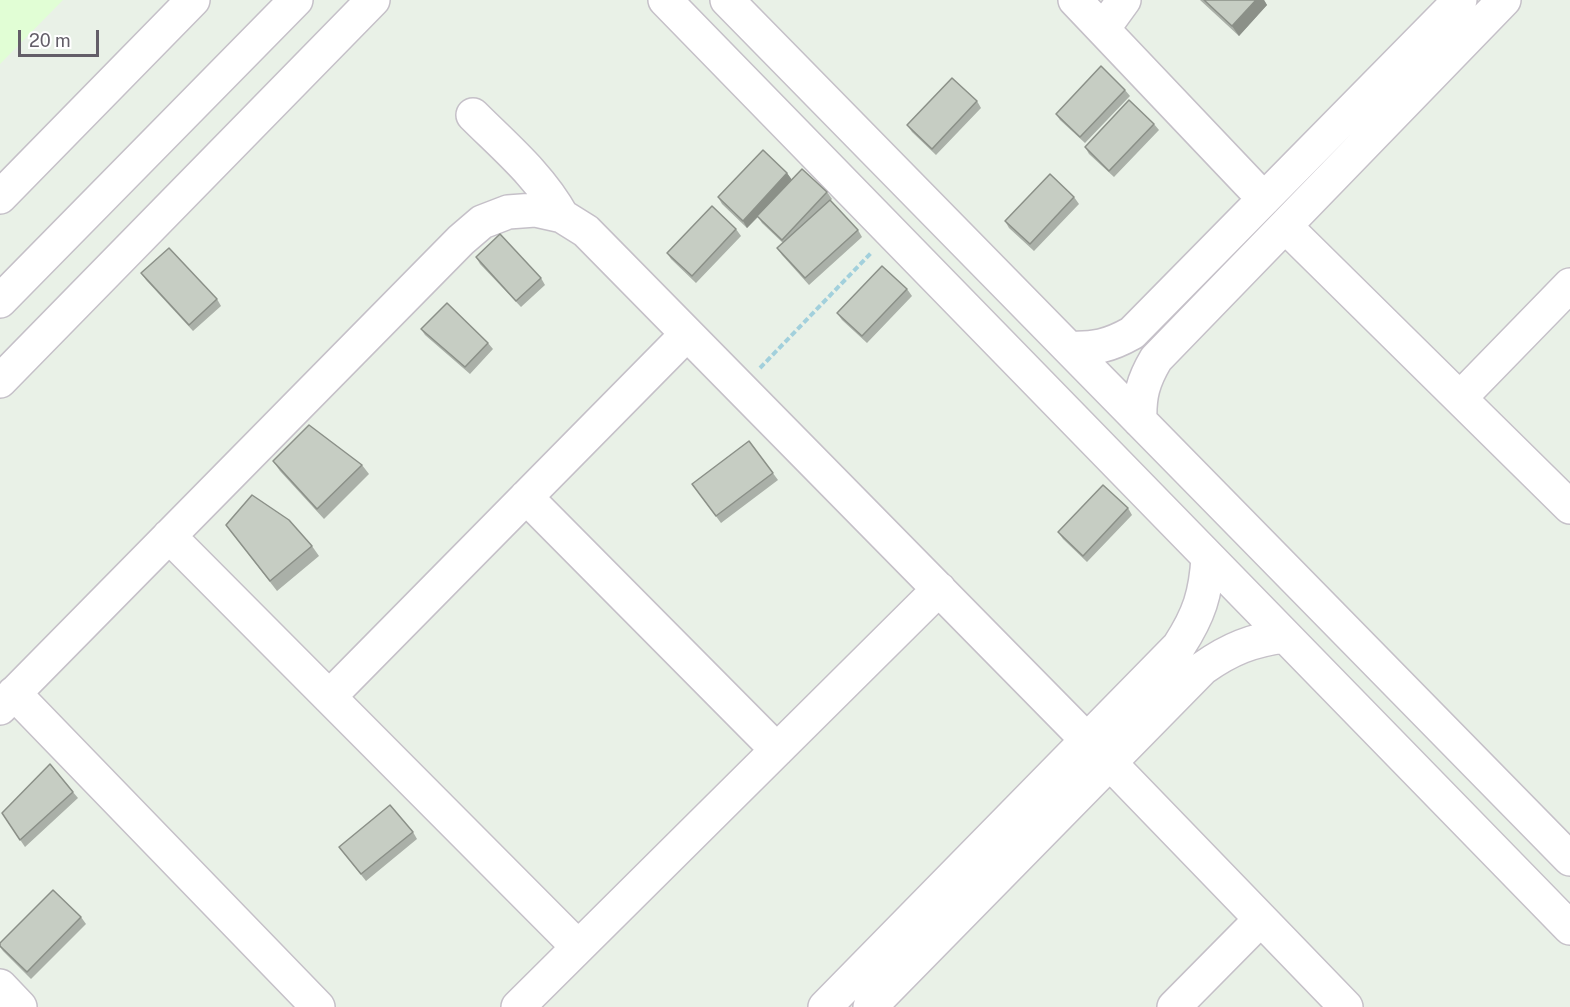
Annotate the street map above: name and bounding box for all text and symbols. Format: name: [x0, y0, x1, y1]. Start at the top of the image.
scale bar: [21, 18, 102, 56]
text: 20 m: [29, 30, 71, 51]

